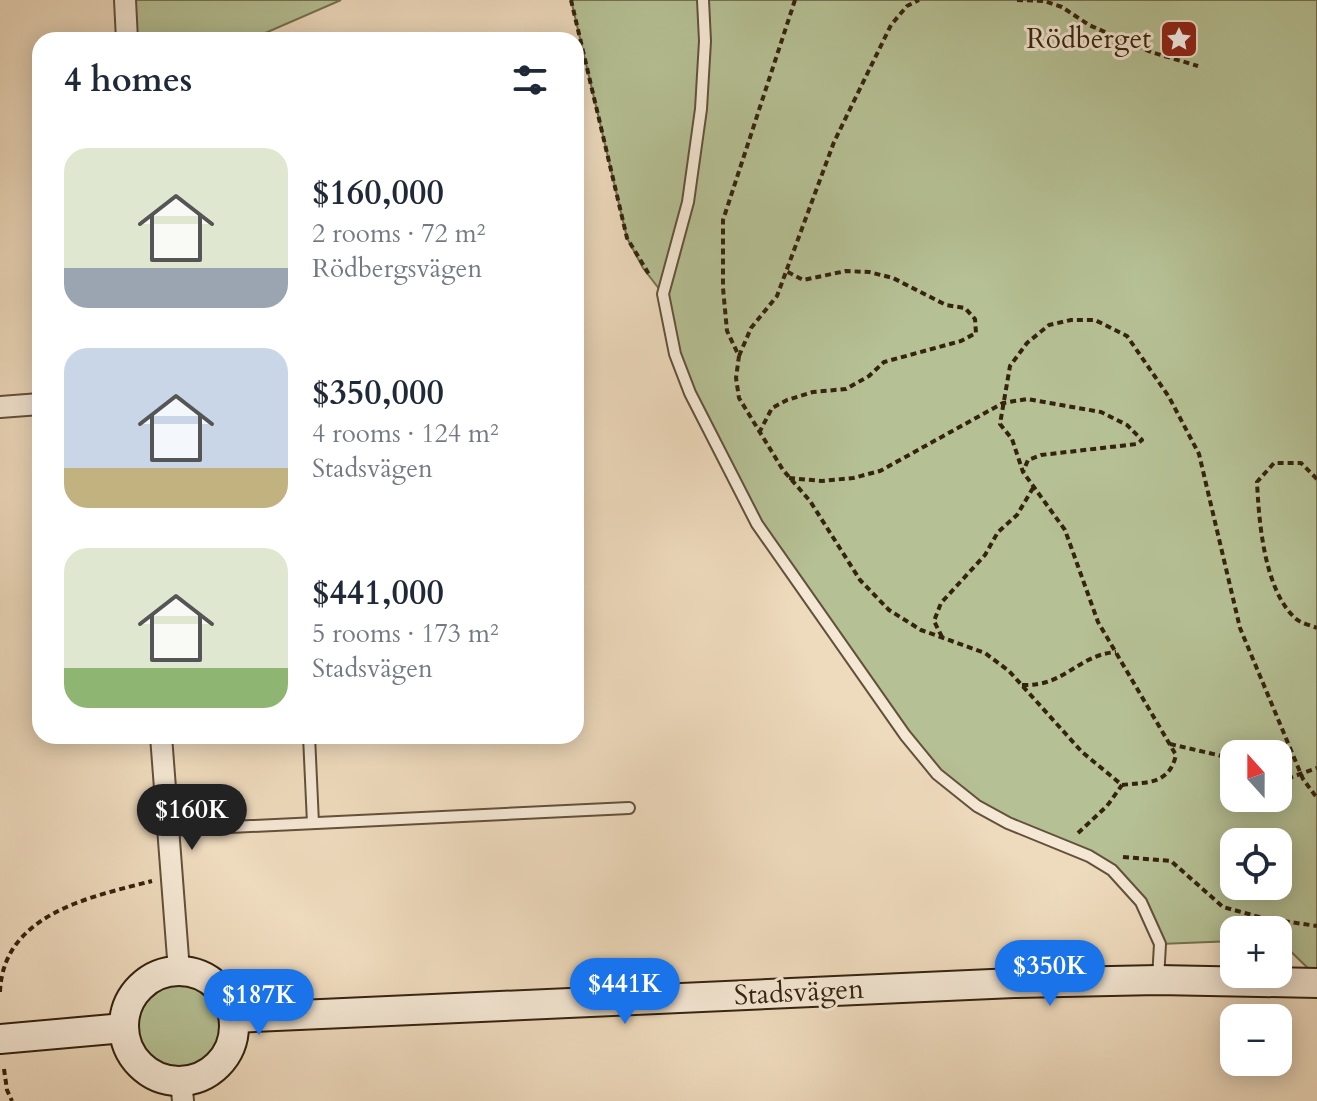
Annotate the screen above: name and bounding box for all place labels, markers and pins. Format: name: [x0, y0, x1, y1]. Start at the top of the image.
place icon: Rödberget: [1158, 18, 1200, 60]
place label: Rödberget: [1026, 20, 1151, 58]
pin: $160K: [136, 784, 248, 852]
pin: $350K: [994, 940, 1106, 1008]
pin: $441K: [569, 958, 681, 1026]
pin: $187K: [203, 969, 315, 1037]

